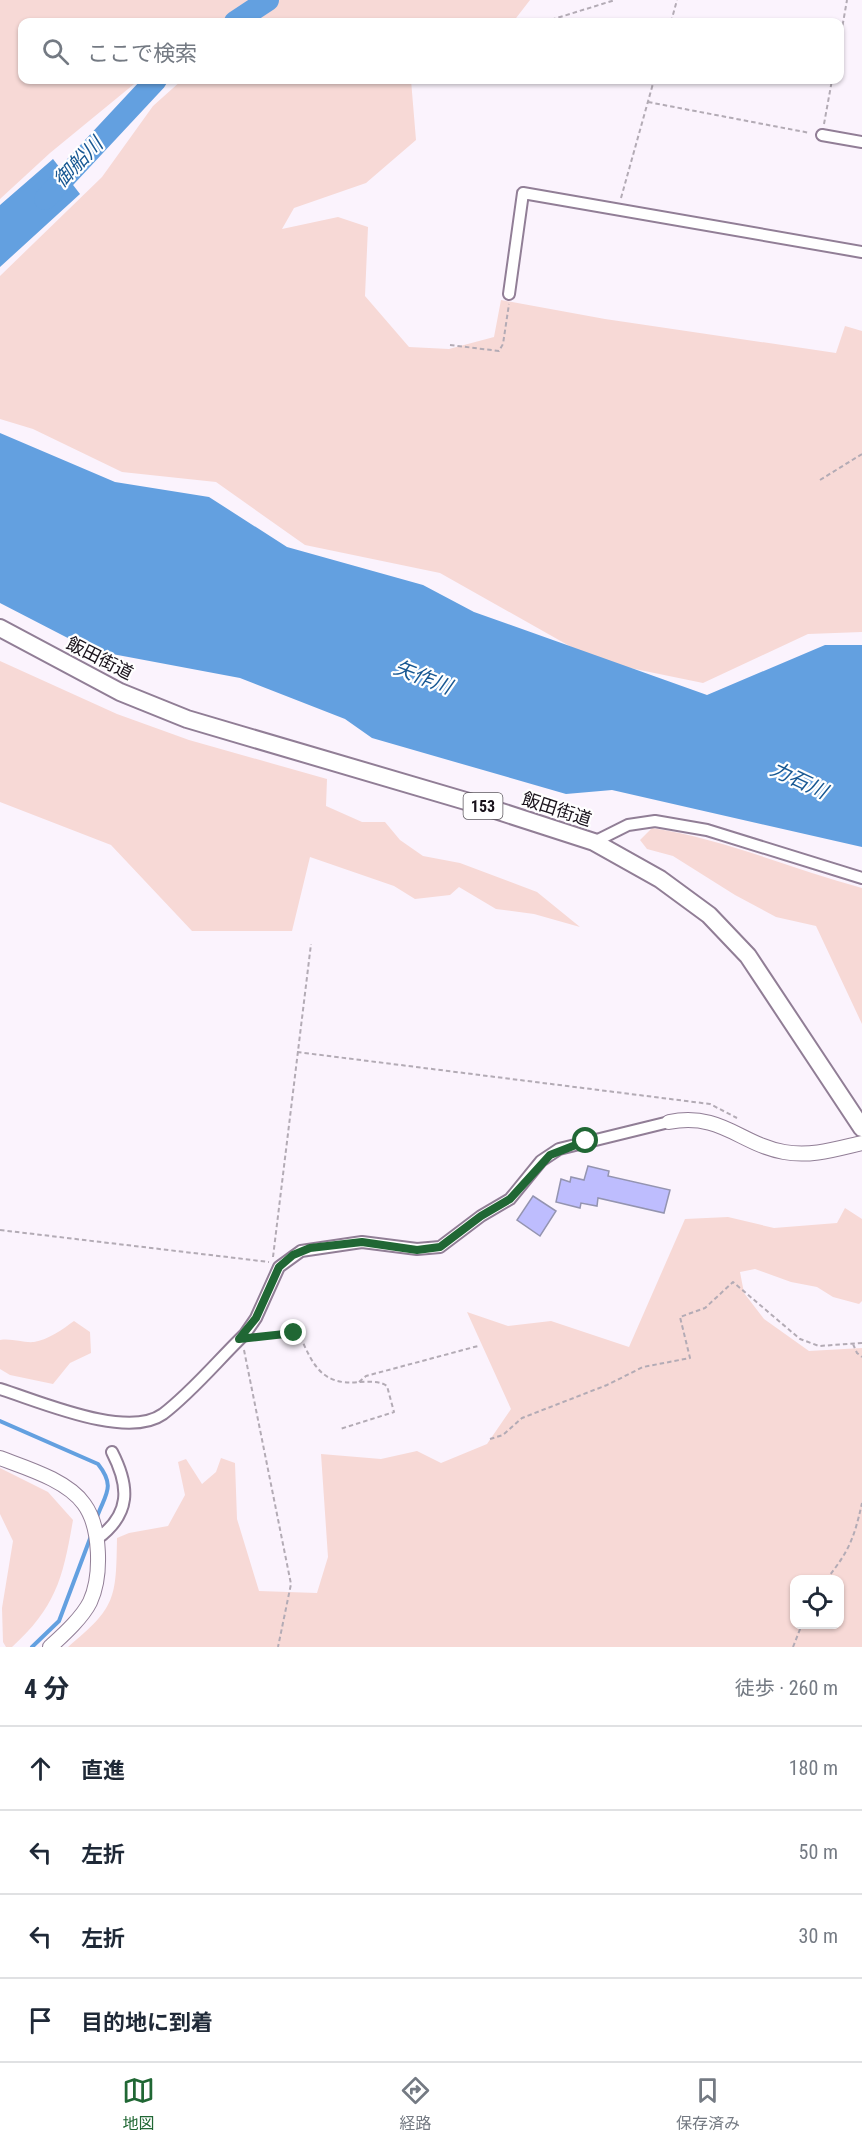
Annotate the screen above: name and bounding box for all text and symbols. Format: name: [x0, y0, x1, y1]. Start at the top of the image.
search box: [18, 18, 844, 84]
icon: search: [39, 35, 72, 68]
text: ここで検索: [87, 41, 197, 66]
water label: 御船川: [49, 131, 109, 192]
street label: 飯田街道: [63, 632, 137, 684]
water label: 矢作川: [391, 655, 457, 700]
water label: 力石川: [767, 756, 833, 804]
street label: 飯田街道: [520, 788, 594, 830]
road number: 153: [464, 793, 502, 819]
route start: [572, 1127, 598, 1153]
route end: [280, 1319, 306, 1345]
map controls: [790, 1575, 844, 1629]
button: locate: [790, 1575, 844, 1629]
text: 4 分: [24, 1674, 69, 1704]
text: 徒歩 · 260 m: [735, 1676, 838, 1700]
icon: ahead: [24, 1752, 57, 1785]
text: 180 m: [789, 1756, 838, 1780]
text: 直進: [81, 1758, 125, 1783]
icon: left: [24, 1836, 57, 1869]
text: 50 m: [799, 1840, 838, 1864]
text: 左折: [81, 1842, 125, 1867]
icon: left: [24, 1920, 57, 1953]
text: 30 m: [799, 1924, 838, 1948]
text: 左折: [81, 1926, 125, 1951]
icon: arrive: [24, 2004, 57, 2037]
text: 目的地に到着: [81, 2010, 213, 2035]
tab: 地図: [122, 2074, 155, 2134]
tab: 経路: [399, 2074, 432, 2134]
tab: 保存済み: [676, 2074, 740, 2134]

